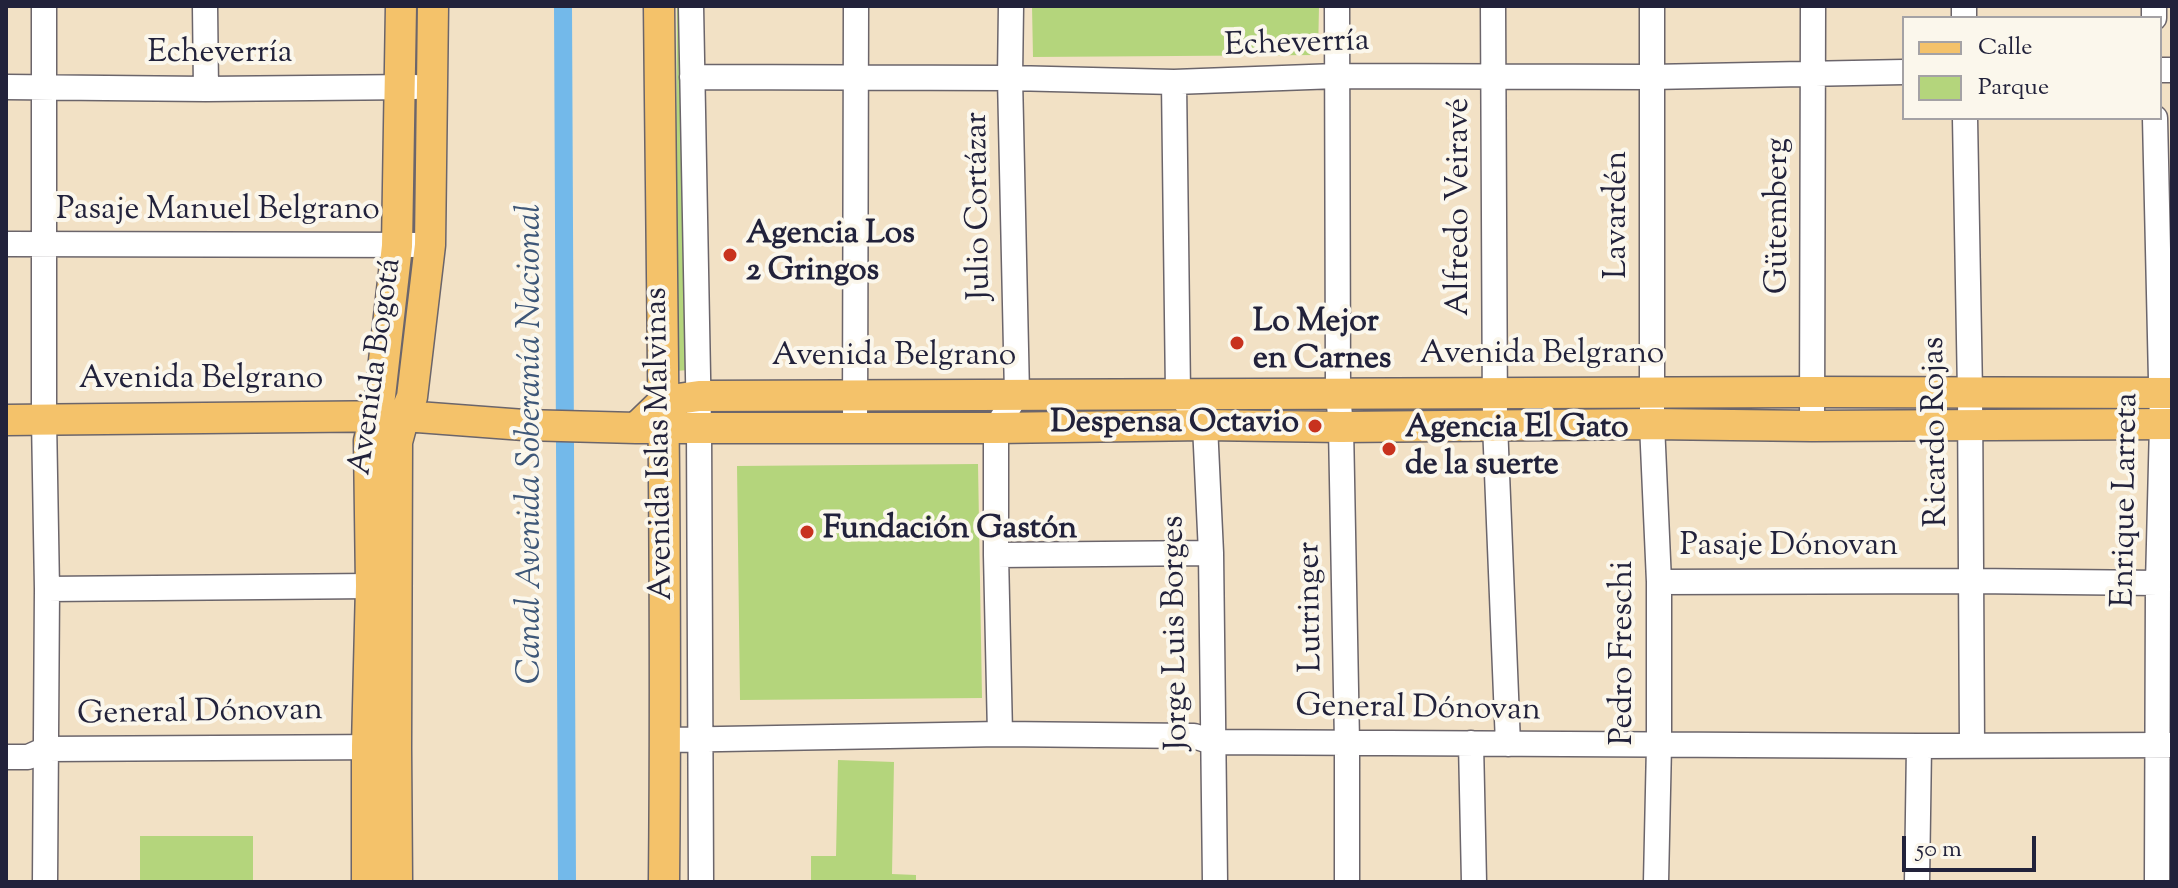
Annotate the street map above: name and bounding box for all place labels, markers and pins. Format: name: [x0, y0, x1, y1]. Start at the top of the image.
place label: Agencia Los 2 Gringos: [746, 218, 915, 293]
marker: Agencia Los 2 Gringos: [721, 246, 739, 264]
place label: Lo Mejor en Carnes: [1253, 306, 1391, 381]
marker: Lo Mejor en Carnes: [1228, 334, 1246, 352]
place label: Despensa Octavio: [1050, 407, 1299, 445]
place label: Agencia El Gato de la suerte: [1405, 412, 1629, 487]
marker: Despensa Octavio: [1306, 417, 1324, 435]
marker: Agencia El Gato de la suerte: [1380, 440, 1398, 458]
place label: Fundación Gastón: [823, 513, 1077, 551]
marker: Fundación Gastón: [798, 523, 816, 541]

